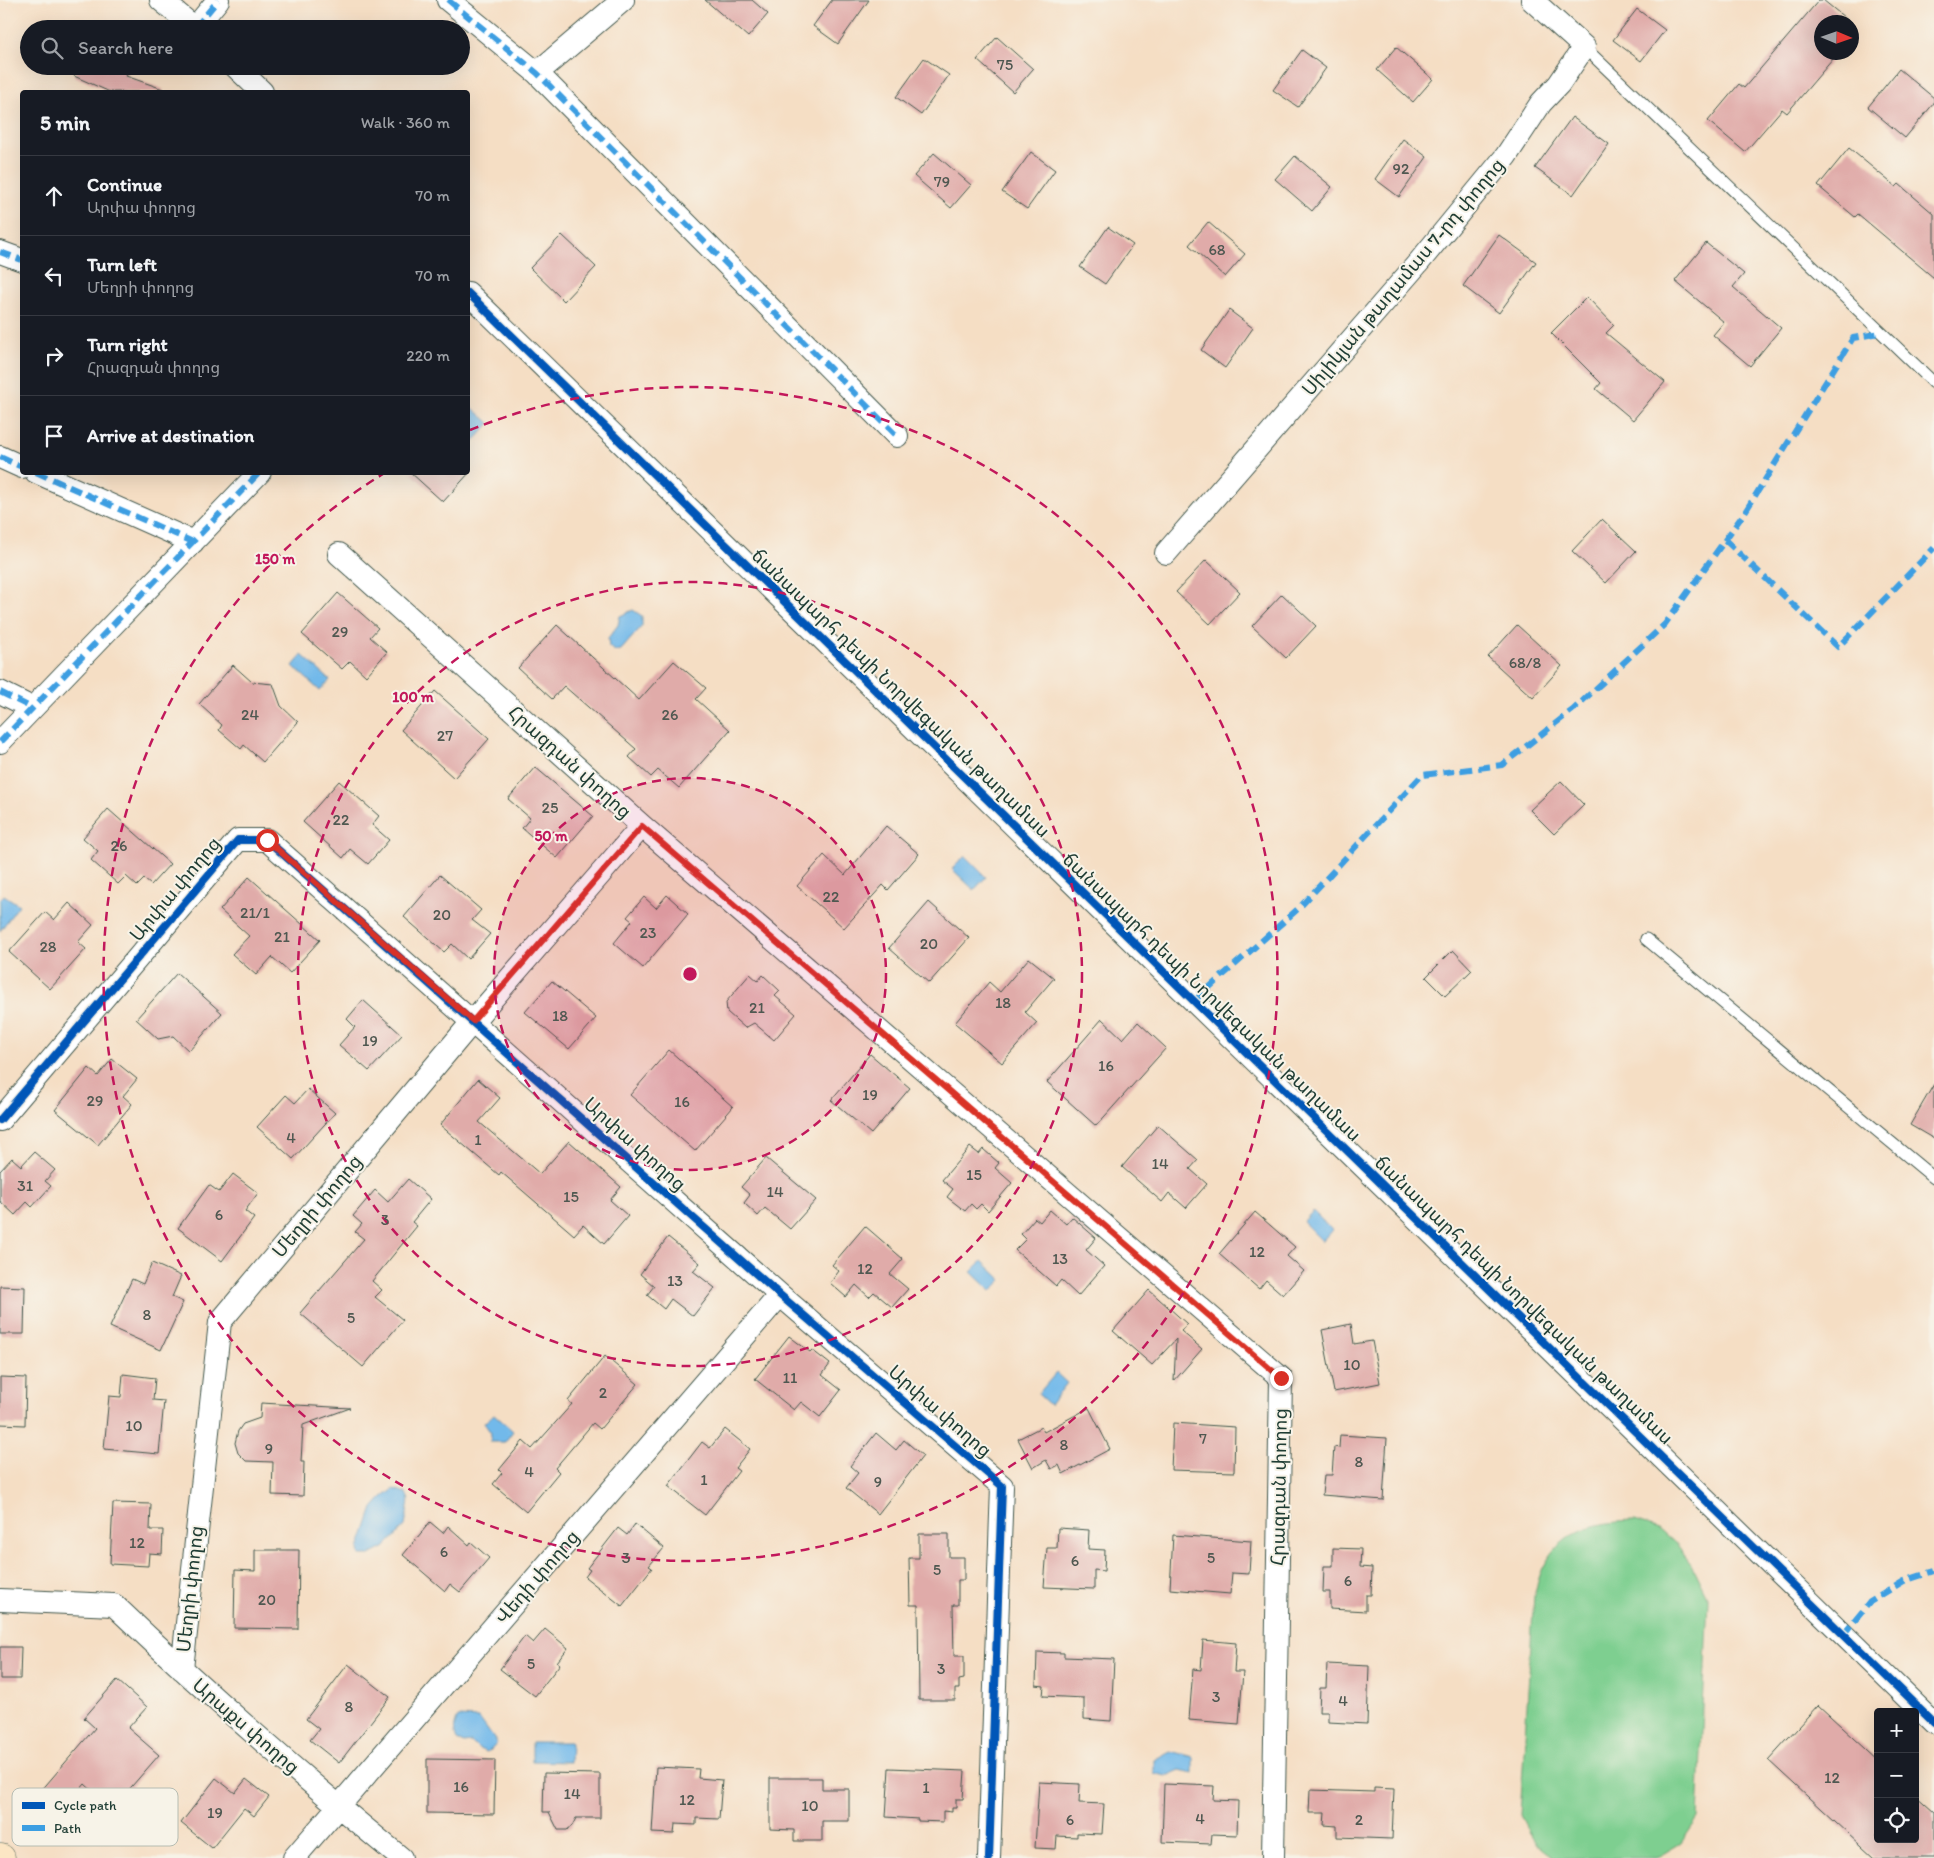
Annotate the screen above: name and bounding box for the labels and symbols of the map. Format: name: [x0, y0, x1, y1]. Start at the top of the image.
north arrow: [1814, 15, 1859, 60]
house number: 75: [997, 55, 1013, 74]
street label: Սիլիկյան թաղամաս 7-րդ փողոց: [1297, 154, 1509, 400]
house number: 92: [1393, 159, 1410, 178]
house number: 79: [934, 172, 950, 191]
house number: 68: [1208, 240, 1226, 259]
street label: ճանապարհ դեպի Նորվեգական թաղամաս: [747, 544, 1055, 842]
text: 150 m: [255, 550, 295, 568]
house number: 29: [332, 622, 348, 641]
house number: 68/8: [1509, 653, 1542, 672]
text: 100 m: [392, 688, 434, 706]
street label: Հրազդան փողոց: [504, 701, 636, 823]
house number: 24: [241, 705, 259, 724]
house number: 26: [662, 705, 678, 724]
house number: 27: [437, 726, 453, 745]
house number: 25: [542, 798, 558, 817]
house number: 22: [333, 810, 350, 829]
text: 50 m: [534, 827, 568, 845]
route start: [256, 829, 279, 852]
street label: Արփա փողոց: [125, 832, 225, 946]
house number: 26: [111, 836, 127, 855]
street label: ճանապարհ դեպի Նորվեգական թաղամաս: [1058, 848, 1366, 1146]
house number: 22: [823, 887, 840, 906]
house number: 21/1: [240, 903, 271, 922]
house number: 20: [433, 905, 451, 924]
house number: 23: [639, 923, 657, 942]
house number: 21: [274, 927, 290, 946]
house number: 20: [920, 934, 938, 953]
house number: 28: [39, 937, 57, 956]
centre of rings: [681, 965, 699, 983]
house number: 18: [995, 993, 1011, 1012]
house number: 21: [749, 998, 765, 1017]
house number: 18: [552, 1006, 568, 1025]
house number: 19: [362, 1031, 378, 1050]
house number: 16: [1098, 1056, 1114, 1075]
house number: 19: [862, 1085, 878, 1104]
house number: 29: [87, 1091, 103, 1110]
street label: Արփա փողոց: [579, 1092, 691, 1196]
house number: 16: [674, 1092, 690, 1111]
house number: 4: [286, 1128, 296, 1147]
house number: 1: [474, 1130, 482, 1149]
street label: Մեղրի փողոց: [267, 1150, 367, 1262]
street label: ճանապարհ դեպի Նորվեգական թաղամաս: [1370, 1151, 1678, 1449]
house number: 14: [1151, 1154, 1169, 1173]
house number: 15: [966, 1165, 982, 1184]
house number: 31: [17, 1176, 34, 1195]
house number: 14: [766, 1182, 784, 1201]
house number: 15: [563, 1187, 579, 1206]
house number: 6: [215, 1205, 223, 1224]
house number: 3: [381, 1210, 390, 1229]
house number: 12: [1249, 1242, 1266, 1261]
house number: 13: [1052, 1249, 1068, 1268]
house number: 12: [857, 1259, 874, 1278]
house number: 13: [667, 1271, 683, 1290]
house number: 8: [143, 1305, 152, 1324]
house number: 5: [347, 1308, 355, 1327]
house number: 10: [1343, 1355, 1361, 1374]
street label: Արփա փողոց: [884, 1360, 996, 1462]
route end: [1270, 1367, 1293, 1390]
house number: 11: [783, 1368, 798, 1387]
house number: 2: [599, 1383, 608, 1402]
street label: Հրազդան փողոց: [1266, 1408, 1292, 1566]
house number: 10: [125, 1416, 143, 1435]
house number: 7: [1199, 1429, 1207, 1448]
house number: 8: [1060, 1435, 1069, 1454]
house number: 9: [265, 1439, 273, 1458]
house number: 8: [1355, 1452, 1364, 1471]
house number: 4: [524, 1462, 534, 1481]
house number: 1: [700, 1470, 708, 1489]
house number: 9: [874, 1472, 882, 1491]
street label: Մեղրի փողոց: [172, 1525, 208, 1653]
street label: Վեդի փողոց: [490, 1525, 584, 1629]
house number: 12: [129, 1533, 146, 1552]
house number: 6: [440, 1542, 448, 1561]
house number: 3: [622, 1548, 631, 1567]
house number: 5: [1207, 1548, 1215, 1567]
house number: 6: [1071, 1551, 1079, 1570]
house number: 5: [933, 1560, 941, 1579]
house number: 6: [1344, 1571, 1352, 1590]
house number: 20: [258, 1590, 276, 1609]
house number: 5: [527, 1654, 535, 1673]
house number: 3: [937, 1659, 946, 1678]
street label: Արաքս փողոց: [188, 1673, 304, 1779]
house number: 3: [1212, 1687, 1221, 1706]
house number: 4: [1338, 1691, 1348, 1710]
house number: 8: [345, 1697, 354, 1716]
house number: 12: [1824, 1768, 1841, 1787]
house number: 16: [453, 1777, 469, 1796]
house number: 1: [922, 1778, 930, 1797]
house number: 14: [563, 1784, 581, 1803]
legend: [12, 1788, 178, 1846]
house number: 12: [679, 1790, 696, 1809]
house number: 10: [801, 1796, 819, 1815]
text: Cycle path: [54, 1797, 117, 1814]
house number: 19: [207, 1803, 223, 1822]
house number: 4: [1195, 1809, 1205, 1828]
house number: 6: [1066, 1810, 1074, 1829]
house number: 2: [1355, 1810, 1364, 1829]
text: Path: [54, 1820, 81, 1837]

